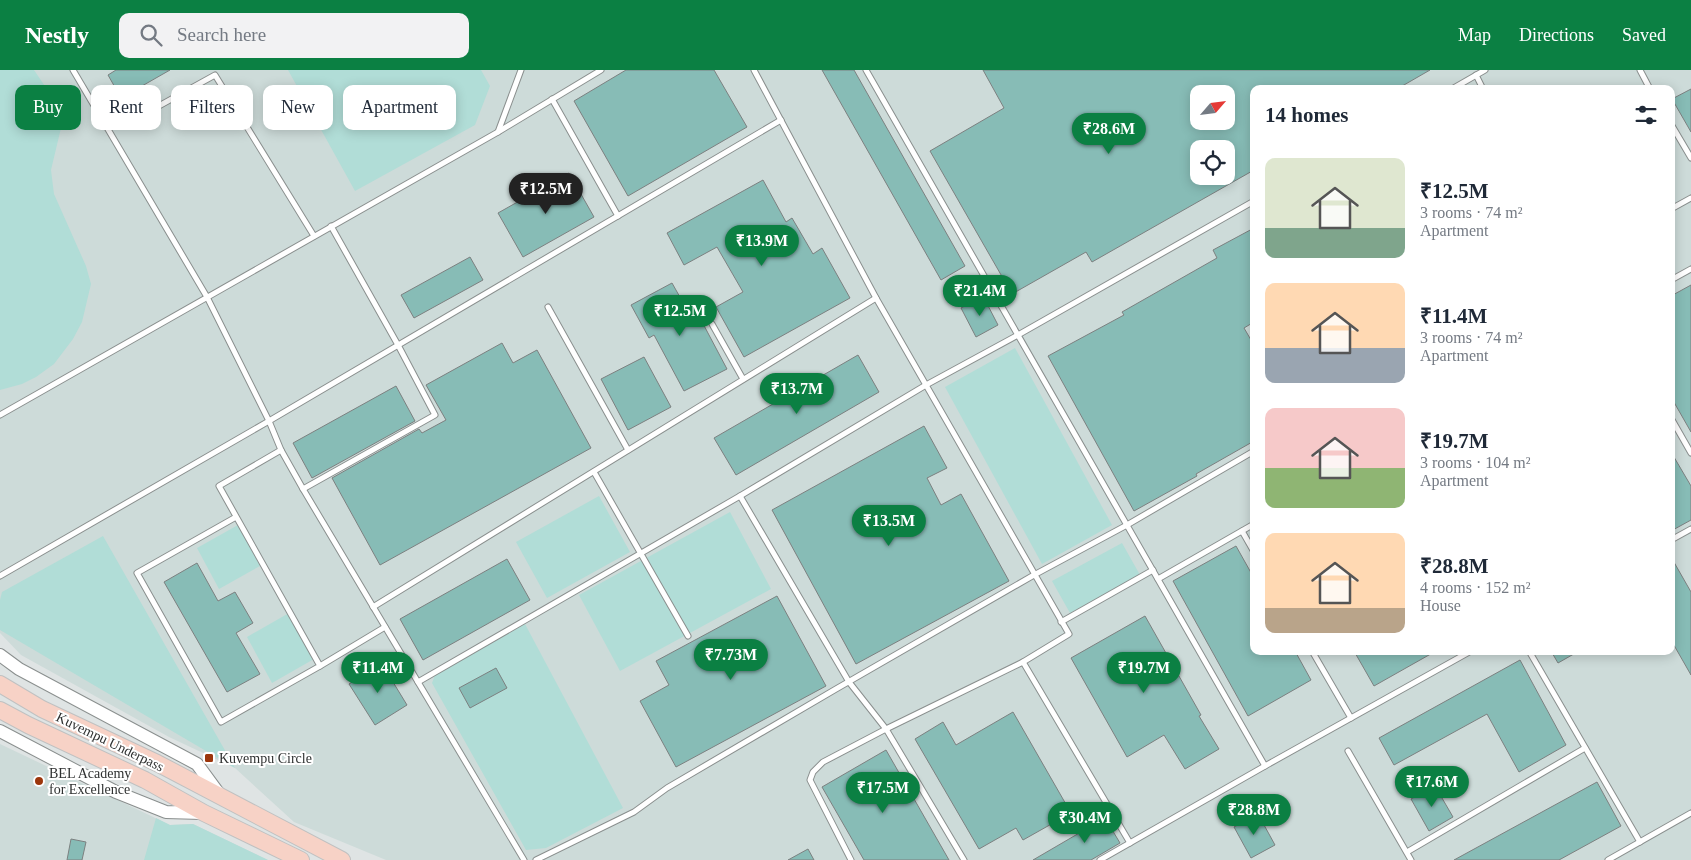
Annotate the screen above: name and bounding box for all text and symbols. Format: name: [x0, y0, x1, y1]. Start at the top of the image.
search box: [119, 13, 469, 58]
icon: search: [137, 21, 165, 49]
text: Nestly: [25, 22, 89, 48]
text: Search here: [177, 24, 266, 45]
text: Map: [1458, 25, 1491, 45]
text: Directions: [1519, 25, 1594, 45]
text: Saved: [1622, 25, 1666, 45]
chip: Buy: [15, 85, 81, 130]
chip: Rent: [91, 85, 161, 130]
chip: Filters: [171, 85, 253, 130]
chip: New: [263, 85, 333, 130]
chip: Apartment: [343, 85, 456, 130]
north arrow: [1190, 85, 1235, 130]
map controls: [1190, 85, 1235, 185]
icon: filters: [1632, 101, 1660, 129]
text: 14 homes: [1265, 103, 1348, 127]
pin: ₹28.6M: [1068, 112, 1150, 155]
text: ₹28.6M: [1083, 120, 1135, 137]
button: locate: [1190, 140, 1235, 185]
pin: ₹12.5M: [505, 172, 587, 215]
icon: home: [1305, 178, 1365, 238]
text: ₹12.5M: [1420, 179, 1489, 203]
text: ₹12.5M: [520, 180, 572, 197]
text: 3 rooms · 74 m²: [1420, 204, 1523, 221]
text: Apartment: [1420, 222, 1488, 239]
pin: ₹13.9M: [721, 224, 803, 267]
text: ₹13.9M: [736, 232, 788, 249]
pin: ₹21.4M: [939, 274, 1021, 317]
text: ₹21.4M: [954, 282, 1006, 299]
pin: ₹12.5M: [639, 294, 721, 337]
text: ₹12.5M: [654, 302, 706, 319]
icon: home: [1305, 303, 1365, 363]
text: ₹11.4M: [1420, 304, 1487, 328]
text: 3 rooms · 74 m²: [1420, 329, 1523, 346]
text: Apartment: [1420, 347, 1488, 364]
pin: ₹13.7M: [756, 372, 838, 415]
text: ₹13.7M: [771, 380, 823, 397]
icon: home: [1305, 428, 1365, 488]
text: ₹19.7M: [1420, 429, 1489, 453]
text: 3 rooms · 104 m²: [1420, 454, 1531, 471]
text: Apartment: [1420, 472, 1488, 489]
pin: ₹13.5M: [848, 504, 930, 547]
text: ₹13.5M: [863, 512, 915, 529]
icon: home: [1305, 553, 1365, 613]
text: ₹28.8M: [1420, 554, 1489, 578]
text: 4 rooms · 152 m²: [1420, 579, 1531, 596]
text: House: [1420, 597, 1461, 614]
pin: ₹7.73M: [690, 638, 772, 681]
text: ₹7.73M: [705, 646, 757, 663]
pin: ₹11.4M: [337, 652, 419, 694]
pin: ₹19.7M: [1103, 652, 1185, 694]
text: ₹11.4M: [352, 659, 404, 676]
text: ₹19.7M: [1118, 659, 1170, 676]
street label: Kuvempu Underpass: [54, 709, 166, 775]
place label: Kuvempu Circle: [219, 751, 312, 766]
marker: Kuvempu Circle: [203, 752, 215, 764]
place label: BEL Academy for Excellence: [49, 766, 131, 797]
pin: ₹17.6M: [1391, 766, 1473, 808]
pin: ₹17.5M: [842, 772, 924, 814]
text: ₹17.6M: [1406, 773, 1458, 790]
marker: BEL Academy for Excellence: [33, 775, 45, 787]
text: ₹17.5M: [857, 779, 909, 796]
pin: ₹28.8M: [1213, 794, 1295, 836]
text: ₹28.8M: [1228, 801, 1280, 818]
pin: ₹30.4M: [1044, 802, 1126, 844]
text: ₹30.4M: [1059, 809, 1111, 826]

